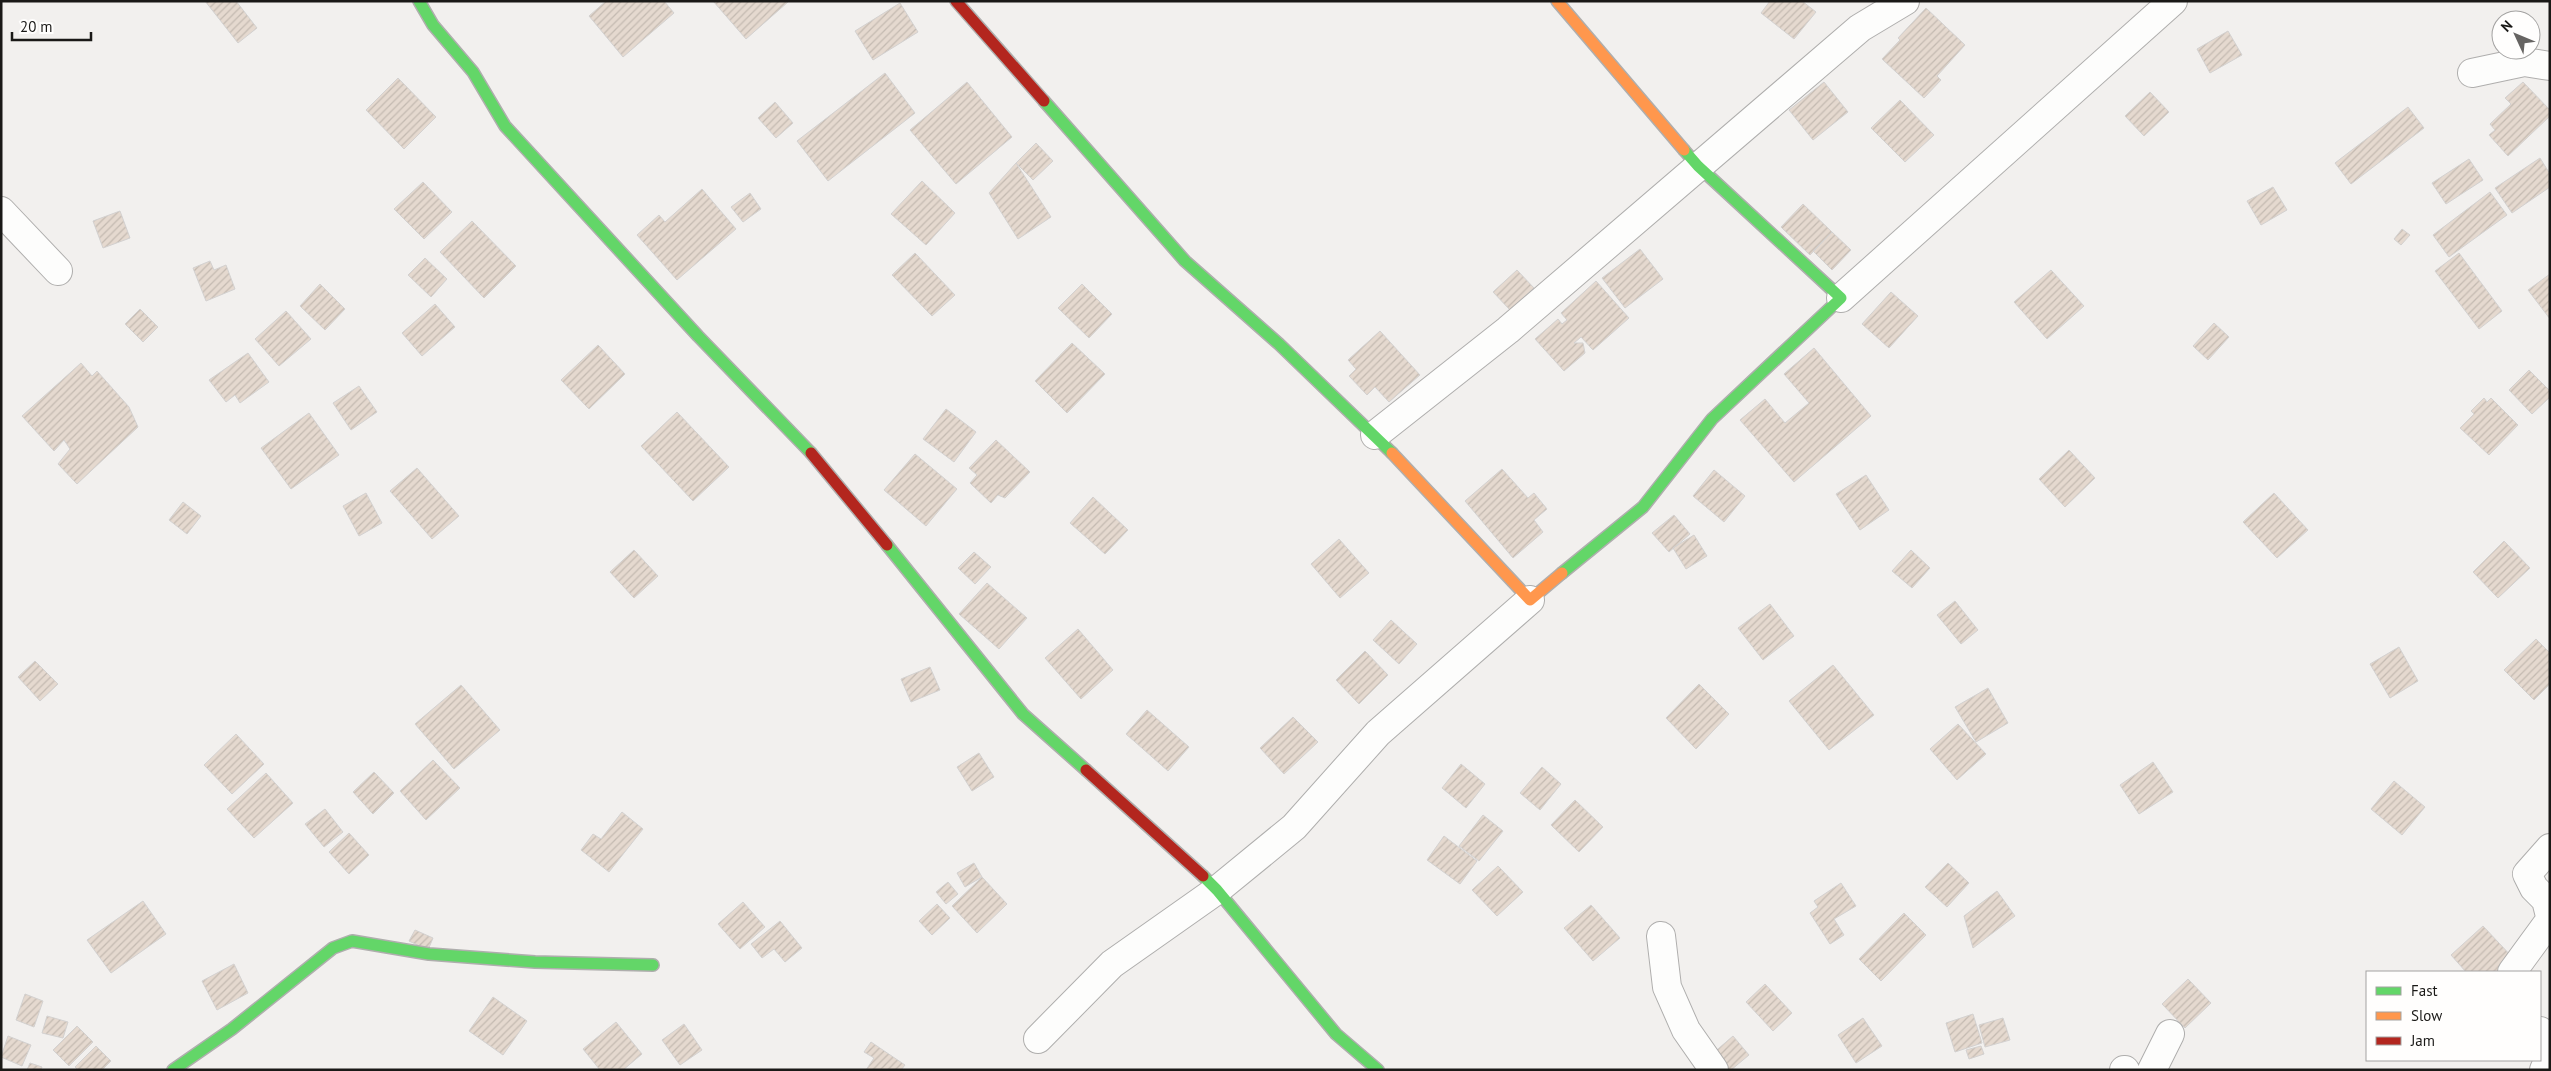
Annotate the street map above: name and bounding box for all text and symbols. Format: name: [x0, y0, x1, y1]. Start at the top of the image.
scale bar: [12, 10, 91, 42]
north arrow: [2491, 10, 2541, 60]
text: N: [2497, 16, 2516, 36]
text: 20 m: [20, 17, 53, 36]
legend: [2366, 971, 2541, 1061]
text: Fast: [2411, 981, 2438, 1000]
text: Slow: [2411, 1006, 2442, 1025]
text: Jam: [2410, 1031, 2435, 1050]

